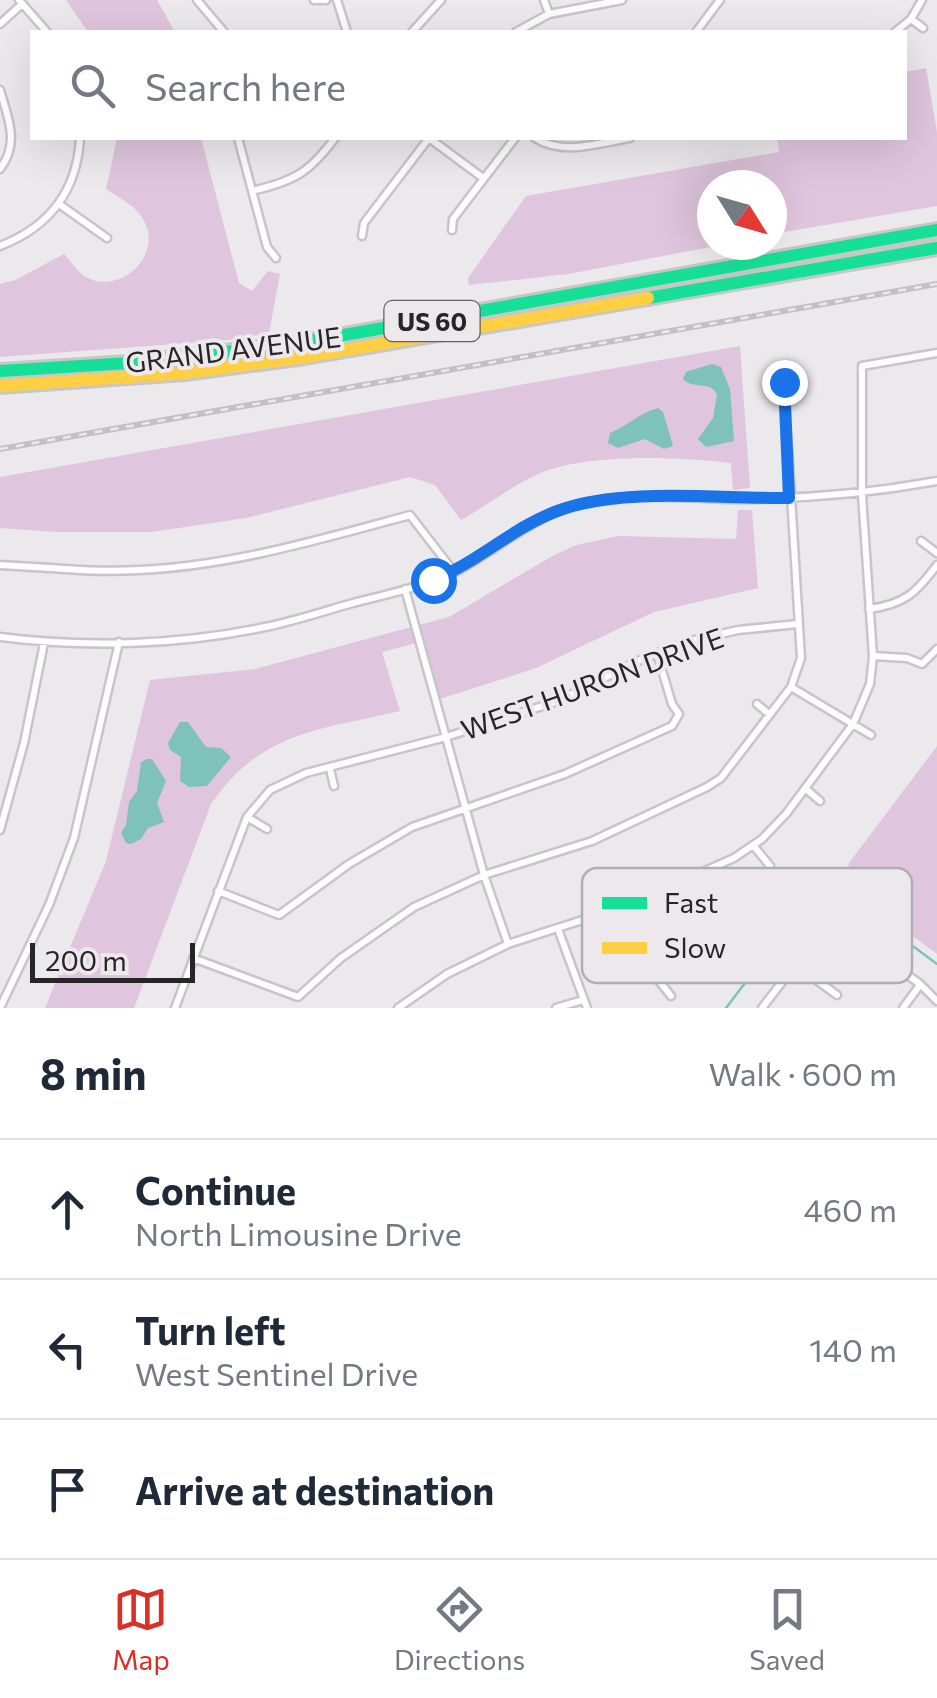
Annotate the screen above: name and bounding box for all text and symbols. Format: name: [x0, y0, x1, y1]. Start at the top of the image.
search box: [30, 30, 907, 140]
icon: search: [65, 58, 120, 113]
text: Search here: [145, 62, 346, 109]
north arrow: [697, 170, 787, 260]
road number: US 60: [384, 301, 480, 341]
street label: GRAND AVENUE: [123, 319, 343, 379]
route end: [762, 360, 808, 406]
route start: [411, 558, 457, 604]
street label: WEST HURON DRIVE: [456, 620, 728, 746]
legend: [582, 868, 912, 983]
text: Fast: [664, 885, 718, 919]
text: Slow: [664, 930, 726, 964]
scale bar: [30, 938, 195, 983]
text: 200 m: [45, 943, 127, 977]
text: 8 min: [40, 1047, 147, 1099]
text: Walk · 600 m: [709, 1053, 897, 1093]
text: Continue: [135, 1166, 296, 1213]
icon: ahead: [40, 1182, 95, 1237]
text: 460 m: [803, 1189, 897, 1229]
text: North Limousine Drive: [135, 1213, 462, 1253]
text: Turn left: [135, 1306, 286, 1353]
icon: left: [40, 1322, 95, 1377]
text: 140 m: [809, 1329, 897, 1369]
text: West Sentinel Drive: [135, 1353, 418, 1393]
icon: arrive: [40, 1462, 95, 1517]
text: Arrive at destination: [135, 1466, 494, 1513]
tab: Map: [112, 1582, 170, 1676]
tab: Directions: [394, 1582, 525, 1676]
tab: Saved: [749, 1582, 825, 1676]

